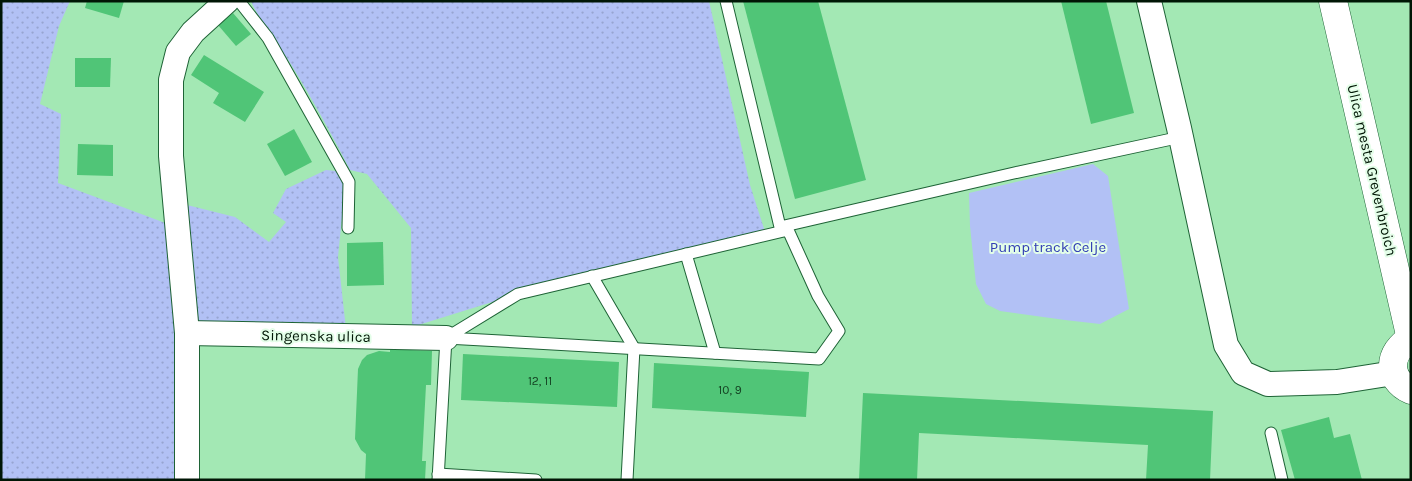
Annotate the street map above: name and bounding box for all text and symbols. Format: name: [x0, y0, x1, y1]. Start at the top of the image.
street label: Ulica mesta Grevenbroich: [1343, 82, 1401, 258]
park label: Pump track Celje: [990, 238, 1106, 256]
street label: Singenska ulica: [261, 326, 371, 346]
house number: 12, 11: [528, 374, 552, 388]
house number: 10, 9: [718, 383, 742, 397]

